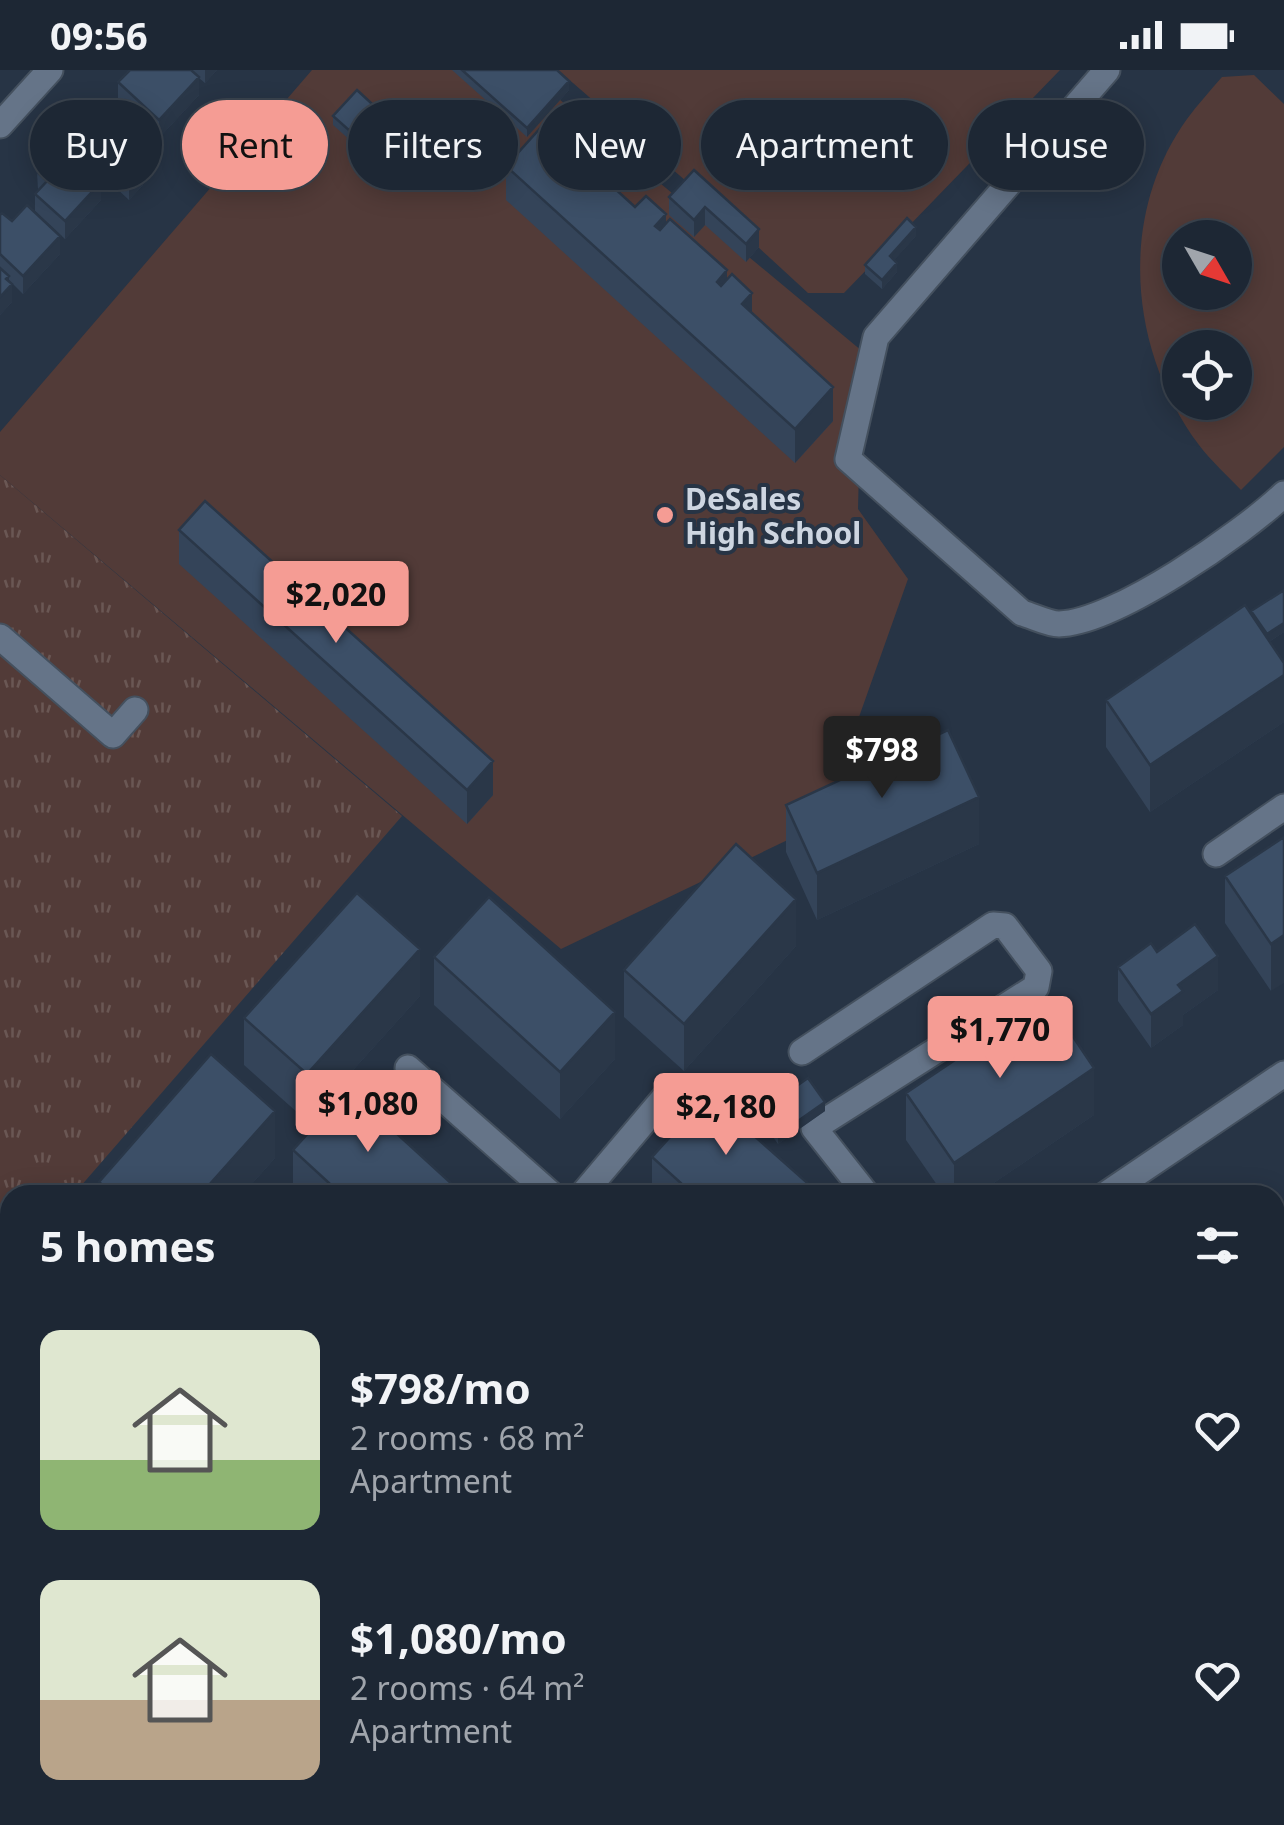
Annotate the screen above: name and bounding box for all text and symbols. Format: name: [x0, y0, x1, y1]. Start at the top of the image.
text: 09:56: [50, 9, 148, 61]
chip: Buy: [30, 100, 162, 190]
chip: Rent: [182, 100, 328, 190]
chip: Filters: [348, 100, 518, 190]
chip: New: [538, 100, 681, 190]
chip: Apartment: [701, 100, 948, 190]
chip: House: [968, 100, 1144, 190]
north arrow: [1162, 220, 1252, 310]
map controls: [1162, 220, 1252, 420]
button: locate: [1162, 330, 1252, 420]
place label: DeSales High School: [685, 478, 861, 553]
marker: DeSales High School: [654, 504, 676, 526]
pin: $2,020: [255, 561, 417, 646]
text: $2,020: [286, 572, 386, 615]
pin: $798: [823, 716, 941, 801]
text: $798: [845, 727, 919, 770]
pin: $1,770: [919, 996, 1081, 1081]
text: $1,770: [950, 1007, 1050, 1050]
pin: $1,080: [287, 1070, 449, 1155]
pin: $2,180: [645, 1073, 807, 1158]
text: $1,080: [318, 1081, 418, 1124]
text: $2,180: [676, 1084, 776, 1127]
text: 5 homes: [40, 1217, 216, 1274]
icon: filters: [1190, 1218, 1245, 1273]
text: $798/mo: [350, 1359, 531, 1416]
icon: home: [120, 1370, 240, 1490]
icon: heart: [1190, 1403, 1245, 1458]
text: 2 rooms · 68 m²: [350, 1416, 584, 1459]
text: Apartment: [350, 1459, 512, 1502]
text: $1,080/mo: [350, 1609, 567, 1666]
icon: home: [120, 1620, 240, 1740]
icon: heart: [1190, 1653, 1245, 1708]
text: 2 rooms · 64 m²: [350, 1666, 584, 1709]
text: Apartment: [350, 1709, 512, 1752]

